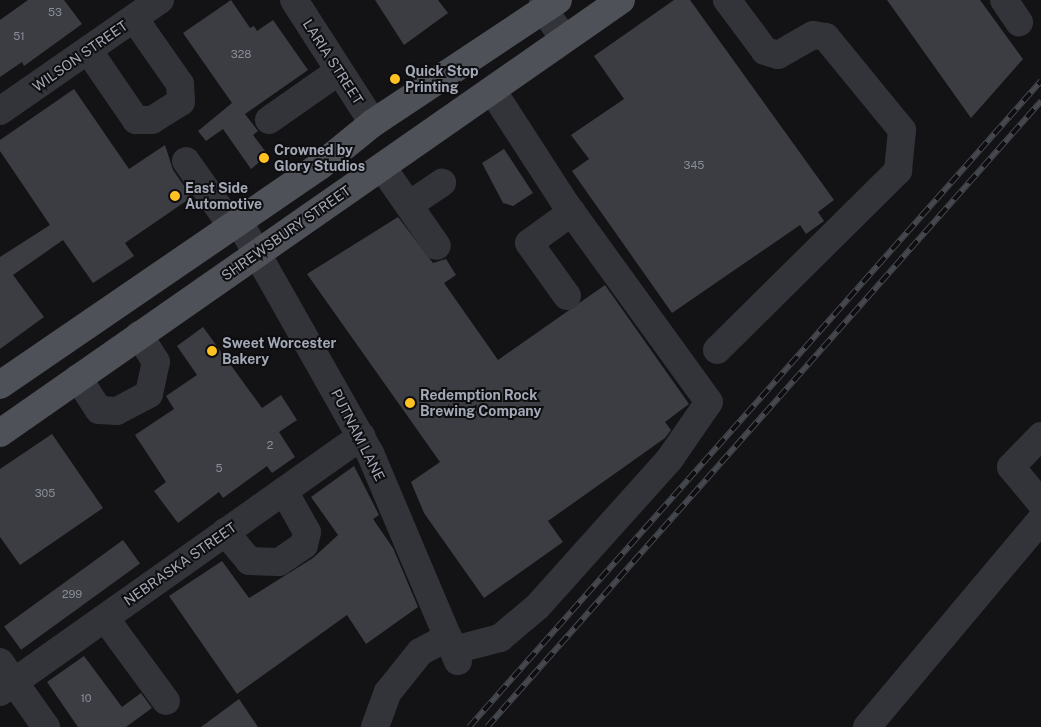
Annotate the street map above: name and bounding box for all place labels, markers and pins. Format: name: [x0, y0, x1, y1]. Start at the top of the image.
place label: Quick Stop Printing: [405, 63, 478, 95]
marker: Quick Stop Printing: [389, 73, 401, 85]
place label: Crowned by Glory Studios: [274, 142, 365, 174]
marker: Crowned by Glory Studios: [258, 152, 270, 164]
place label: East Side Automotive: [185, 180, 262, 212]
marker: East Side Automotive: [169, 190, 181, 202]
place label: Sweet Worcester Bakery: [222, 335, 337, 368]
marker: Sweet Worcester Bakery: [206, 345, 218, 357]
place label: Redemption Rock Brewing Company: [420, 387, 541, 420]
marker: Redemption Rock Brewing Company: [404, 397, 416, 409]

